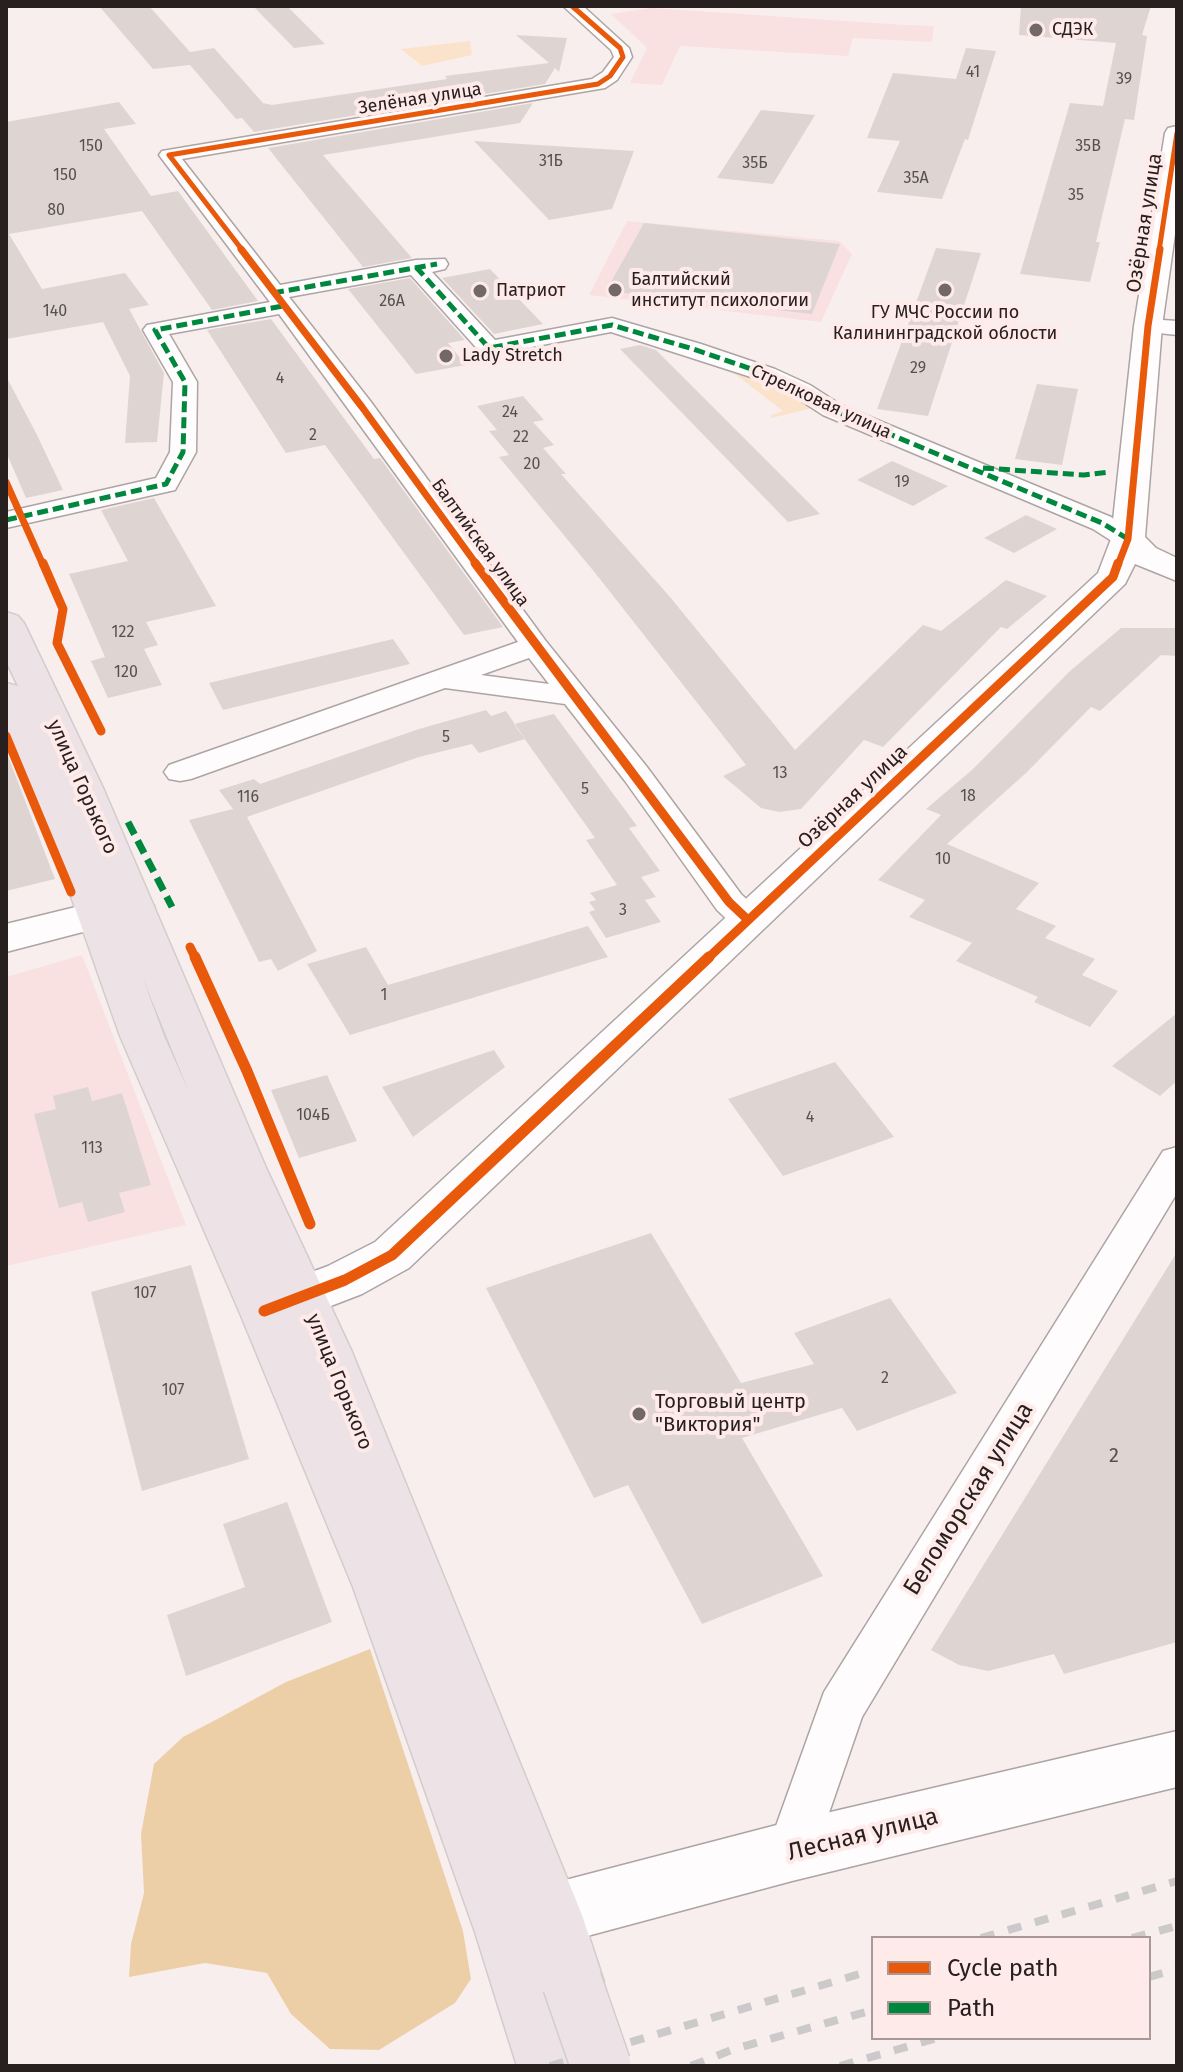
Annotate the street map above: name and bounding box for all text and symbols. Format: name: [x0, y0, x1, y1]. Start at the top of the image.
place label: СДЭК: [1052, 19, 1093, 41]
marker: СДЭК: [1027, 21, 1045, 39]
house number: 41: [966, 63, 980, 83]
house number: 39: [1116, 70, 1132, 90]
street label: Зелёная улица: [357, 79, 483, 119]
house number: 150: [79, 137, 103, 157]
house number: 35В: [1075, 137, 1101, 157]
street label: Озёрная улица: [1122, 151, 1168, 295]
house number: 31Б: [539, 152, 563, 172]
house number: 35Б: [742, 154, 768, 174]
house number: 150: [53, 166, 77, 186]
house number: 35А: [903, 169, 929, 189]
house number: 35: [1068, 186, 1084, 206]
house number: 80: [47, 201, 65, 221]
place label: Балтийский институт психологии: [631, 269, 809, 312]
place label: Патриот: [496, 280, 565, 302]
marker: Балтийский институт психологии: [606, 281, 624, 299]
marker: ГУ МЧС России по Калининградской облости: [936, 281, 954, 299]
marker: Патриот: [471, 282, 489, 300]
house number: 26А: [379, 292, 405, 312]
house number: 140: [43, 302, 67, 322]
place label: ГУ МЧС России по Калининградской облости: [833, 302, 1057, 344]
place label: Lady Stretch: [462, 345, 563, 367]
marker: Lady Stretch: [437, 347, 455, 365]
house number: 29: [910, 359, 926, 379]
street label: Стрелковая улица: [747, 360, 895, 444]
house number: 4: [276, 369, 284, 389]
house number: 24: [502, 403, 518, 423]
house number: 2: [309, 426, 317, 446]
house number: 22: [513, 428, 529, 448]
house number: 20: [524, 455, 540, 475]
house number: 19: [894, 473, 910, 493]
street label: Балтийская улица: [426, 475, 534, 611]
house number: 122: [112, 623, 134, 643]
house number: 120: [114, 663, 138, 683]
street label: улица Горького: [42, 716, 122, 858]
house number: 5: [442, 728, 450, 748]
street label: Озёрная улица: [793, 740, 913, 854]
house number: 13: [773, 764, 787, 784]
house number: 5: [581, 780, 589, 800]
house number: 18: [960, 787, 976, 807]
house number: 116: [237, 788, 259, 808]
house number: 10: [935, 850, 951, 870]
house number: 3: [619, 901, 627, 921]
house number: 1: [381, 986, 387, 1006]
house number: 104Б: [296, 1106, 330, 1126]
house number: 4: [806, 1108, 814, 1128]
house number: 113: [81, 1139, 103, 1159]
house number: 107: [134, 1284, 156, 1304]
street label: улица Горького: [301, 1310, 377, 1454]
house number: 2: [881, 1369, 889, 1389]
house number: 107: [162, 1381, 184, 1401]
place label: Торговый центр "Виктория": [655, 1390, 806, 1437]
street label: Беломорская улица: [898, 1397, 1040, 1601]
marker: Торговый центр "Виктория": [630, 1405, 648, 1423]
house number: 2: [1109, 1444, 1119, 1468]
street label: Лесная улица: [785, 1802, 941, 1868]
legend: [871, 1936, 1151, 2040]
text: Cycle path: [947, 1954, 1059, 1982]
text: Path: [947, 1994, 995, 2022]

